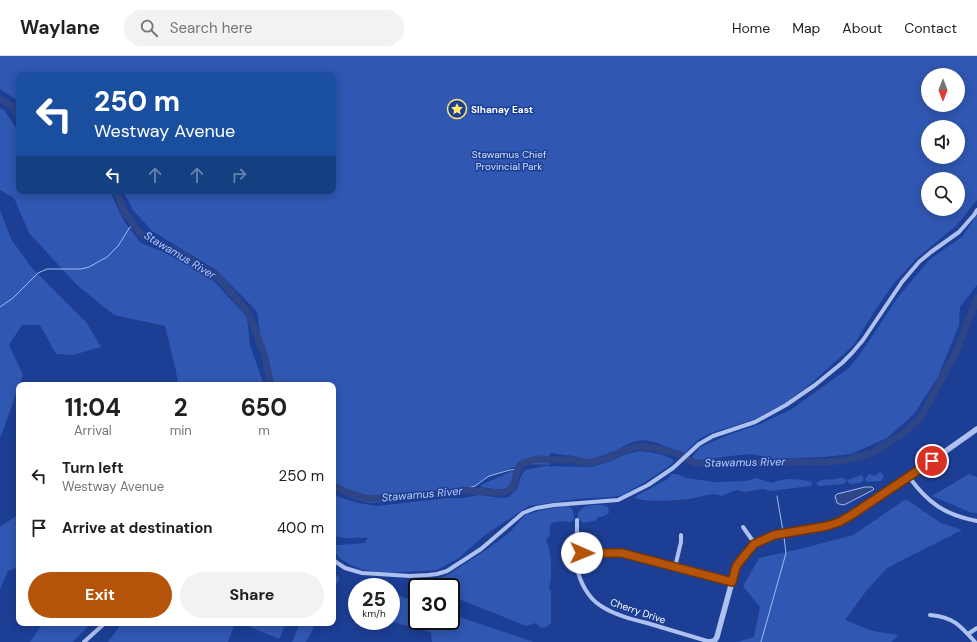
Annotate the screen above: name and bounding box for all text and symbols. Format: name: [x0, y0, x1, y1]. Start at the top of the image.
search box: [124, 10, 404, 46]
text: Waylane: [20, 15, 100, 40]
icon: search: [138, 17, 160, 39]
text: Search here: [170, 18, 253, 38]
text: Home: [732, 19, 770, 37]
text: Map: [792, 19, 820, 37]
text: About: [842, 19, 882, 37]
text: Contact: [904, 19, 957, 37]
north arrow: [921, 68, 965, 112]
map controls: [921, 68, 965, 216]
text: 250 m: [94, 83, 180, 120]
icon: left: [28, 88, 80, 140]
place icon: Slhanay East: [446, 98, 468, 120]
place label: Slhanay East: [471, 103, 533, 116]
text: Westway Avenue: [94, 119, 235, 143]
button: sound: [921, 120, 965, 164]
park label: Stawamus Chief Provincial Park: [472, 148, 547, 173]
icon: left: [102, 164, 124, 186]
icon: ahead: [144, 164, 166, 186]
icon: ahead: [186, 164, 208, 186]
icon: right: [228, 164, 250, 186]
button: search: [921, 172, 965, 216]
water label: Stawamus River: [142, 228, 219, 282]
text: 11:04: [65, 392, 121, 423]
text: 2: [174, 392, 188, 423]
text: 650: [241, 392, 287, 423]
text: Arrival: [74, 422, 112, 439]
text: min: [170, 422, 192, 439]
text: m: [258, 422, 270, 439]
pin: [915, 444, 949, 478]
icon: arrive: [921, 450, 943, 472]
water label: Stawamus River: [704, 454, 787, 470]
text: Turn left: [62, 458, 123, 478]
icon: left: [28, 465, 50, 487]
text: 250 m: [279, 466, 324, 486]
text: Westway Avenue: [62, 478, 164, 495]
water label: Stawamus River: [381, 483, 464, 505]
icon: arrive: [28, 517, 50, 539]
text: Arrive at destination: [62, 518, 213, 538]
text: 400 m: [277, 518, 324, 538]
position arrow: [561, 532, 603, 574]
button: Exit: [28, 572, 172, 618]
button: Share: [180, 572, 324, 618]
speed limit sign: 30: [408, 578, 460, 630]
text: 25: [362, 586, 386, 612]
street label: Cherry Drive: [609, 595, 668, 627]
text: km/h: [362, 607, 386, 620]

